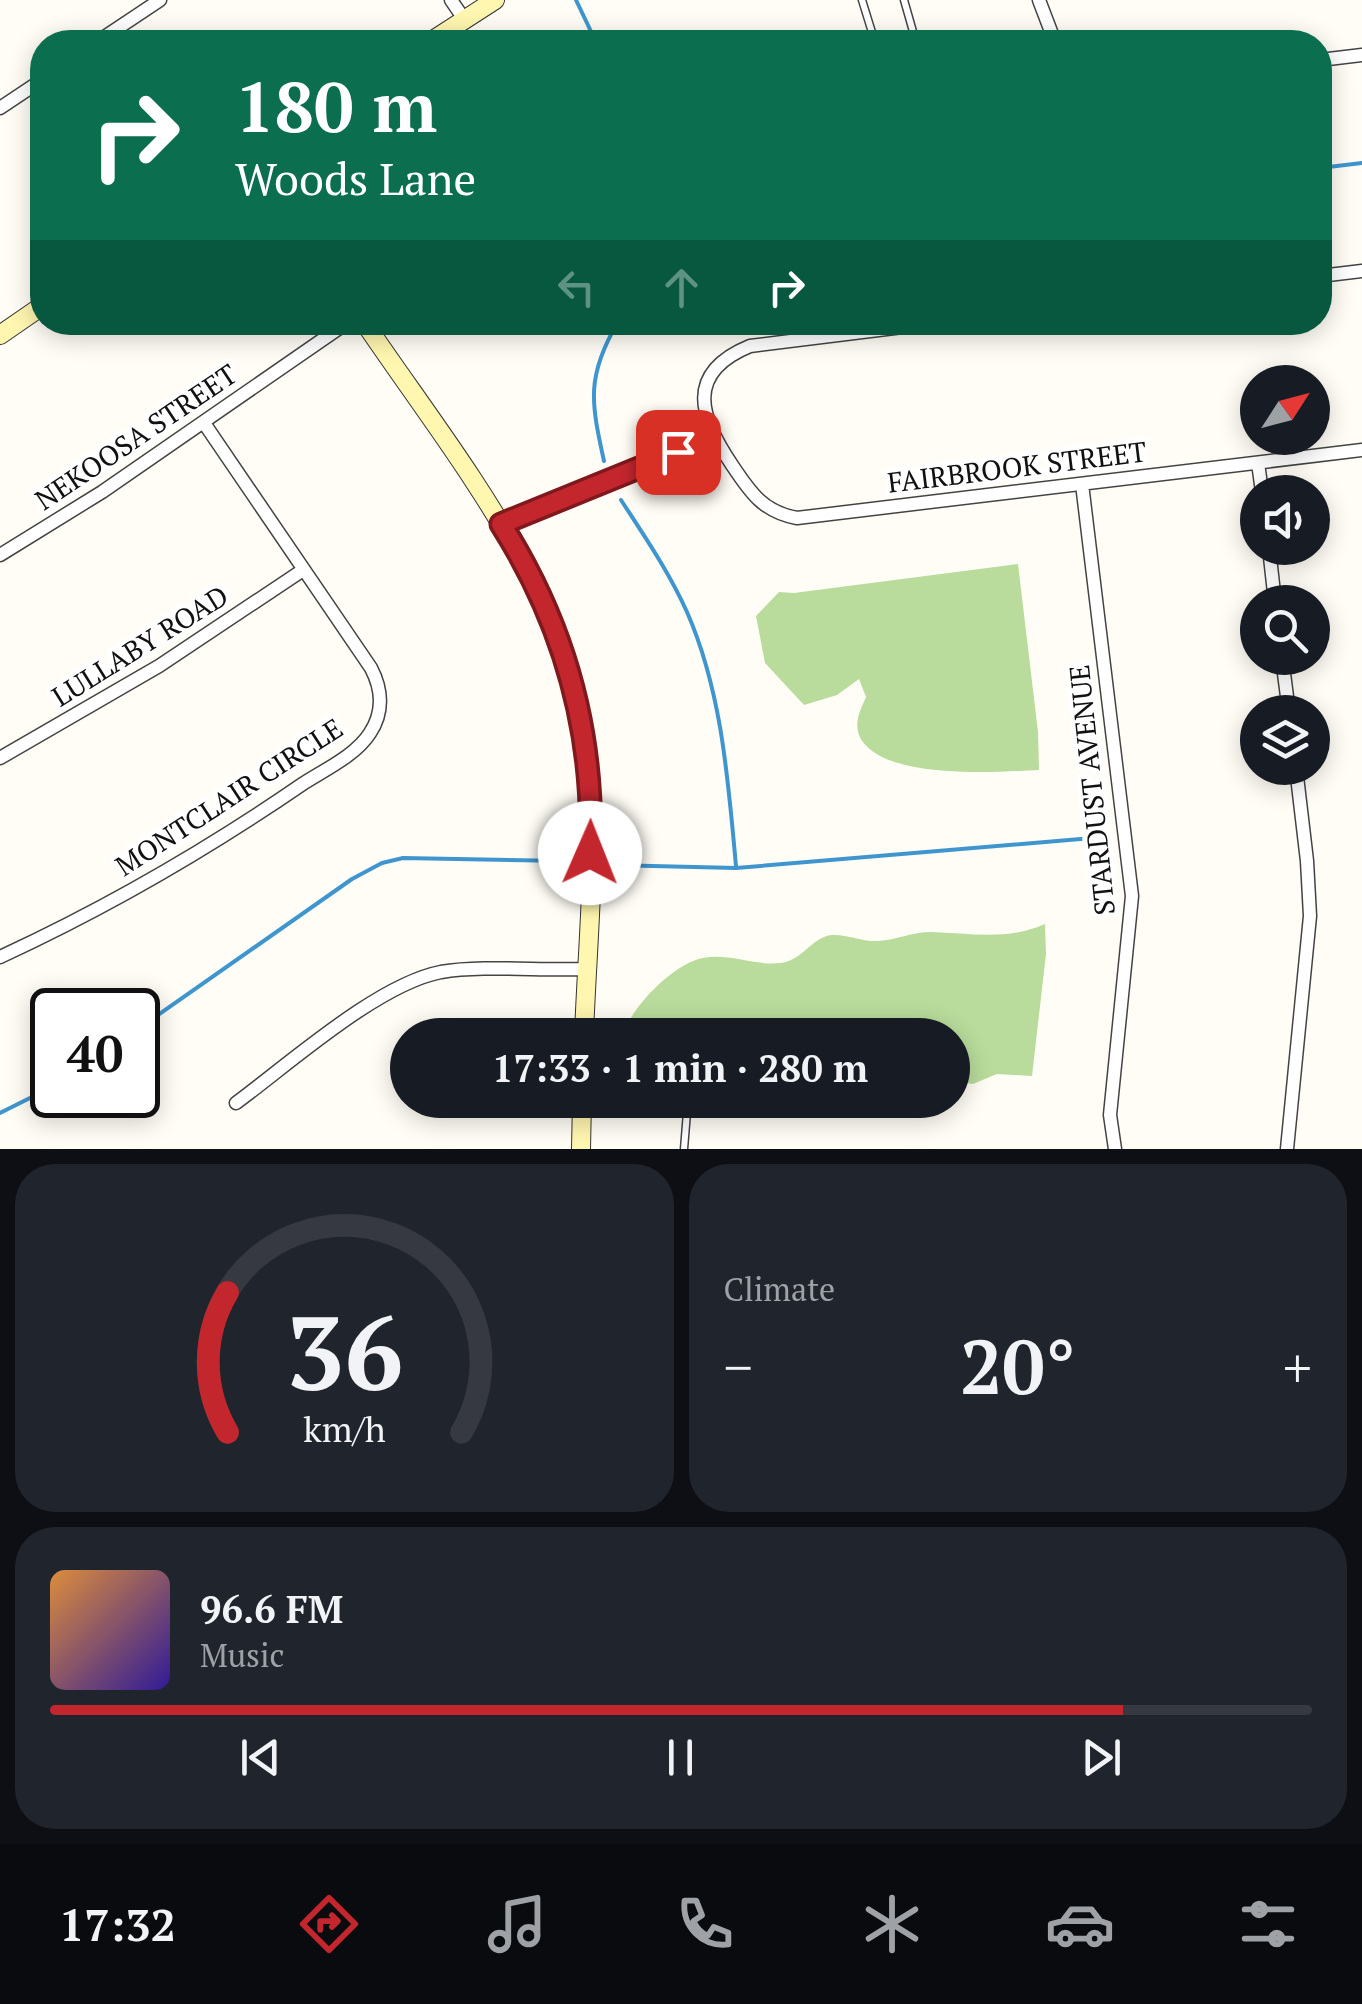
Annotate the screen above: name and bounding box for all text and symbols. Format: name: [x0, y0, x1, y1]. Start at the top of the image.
text: 180 m: [235, 59, 437, 152]
icon: right: [70, 70, 200, 200]
text: Woods Lane: [235, 148, 476, 208]
icon: left: [549, 260, 604, 315]
icon: ahead: [654, 260, 709, 315]
icon: right: [759, 260, 814, 315]
street label: NEKOOSA STREET: [28, 355, 244, 518]
north arrow: [1240, 365, 1330, 455]
map controls: [1240, 365, 1330, 785]
pin: [636, 410, 721, 495]
icon: arrive: [651, 425, 706, 480]
street label: FAIRBROOK STREET: [885, 432, 1149, 501]
button: sound: [1240, 475, 1330, 565]
street label: LULLABY ROAD: [45, 577, 235, 715]
button: search: [1240, 585, 1330, 675]
street label: STARDUST AVENUE: [1060, 663, 1123, 917]
button: layers: [1240, 695, 1330, 785]
street label: MONTCLAIR CIRCLE: [108, 709, 349, 884]
position arrow: [538, 801, 642, 905]
speed limit sign: 40: [30, 988, 160, 1118]
text: 17:33 · 1 min · 280 m: [492, 1043, 868, 1093]
text: Climate: [724, 1268, 835, 1310]
text: 36: [285, 1282, 403, 1420]
text: 20°: [960, 1316, 1076, 1415]
text: −: [724, 1330, 753, 1403]
text: +: [1283, 1330, 1312, 1403]
text: km/h: [303, 1405, 386, 1452]
text: 96.6 FM: [200, 1584, 343, 1634]
text: Music: [200, 1634, 285, 1676]
icon: previous: [233, 1730, 288, 1785]
icon: pause: [653, 1730, 708, 1785]
icon: next: [1074, 1730, 1129, 1785]
icon: directions: [294, 1889, 364, 1959]
icon: music: [482, 1889, 552, 1959]
icon: phone: [670, 1889, 740, 1959]
icon: climate: [857, 1889, 927, 1959]
icon: car: [1045, 1889, 1115, 1959]
icon: filters: [1233, 1889, 1303, 1959]
text: 17:32: [59, 1894, 176, 1954]

